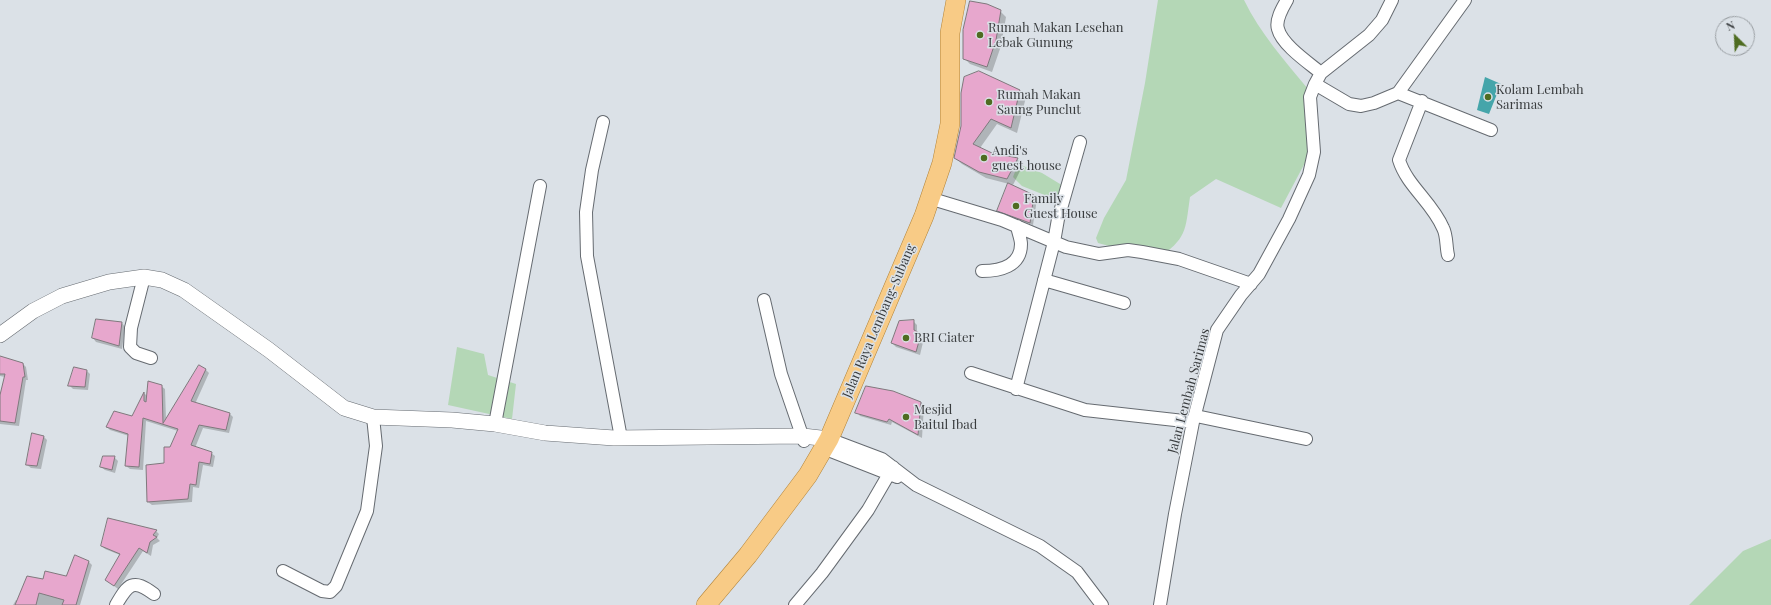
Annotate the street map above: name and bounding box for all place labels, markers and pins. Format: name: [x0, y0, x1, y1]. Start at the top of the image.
place label: Rumah Makan Lesehan Lebak Gunung: [988, 20, 1124, 51]
marker: Rumah Makan Lesehan Lebak Gunung: [975, 30, 985, 40]
place label: Kolam Lembah Sarimas: [1496, 82, 1584, 113]
place label: Rumah Makan Saung Punclut: [997, 87, 1081, 118]
marker: Kolam Lembah Sarimas: [1483, 92, 1493, 102]
marker: Rumah Makan Saung Punclut: [984, 97, 994, 107]
place label: Andi's guest house: [992, 143, 1061, 174]
marker: Andi's guest house: [979, 153, 989, 163]
place label: Family Guest House: [1024, 191, 1098, 222]
marker: Family Guest House: [1011, 201, 1021, 211]
place label: BRI Ciater: [914, 330, 974, 346]
marker: BRI Ciater: [901, 333, 911, 343]
place label: Mesjid Baitul Ibad: [914, 402, 977, 433]
marker: Mesjid Baitul Ibad: [901, 412, 911, 422]

